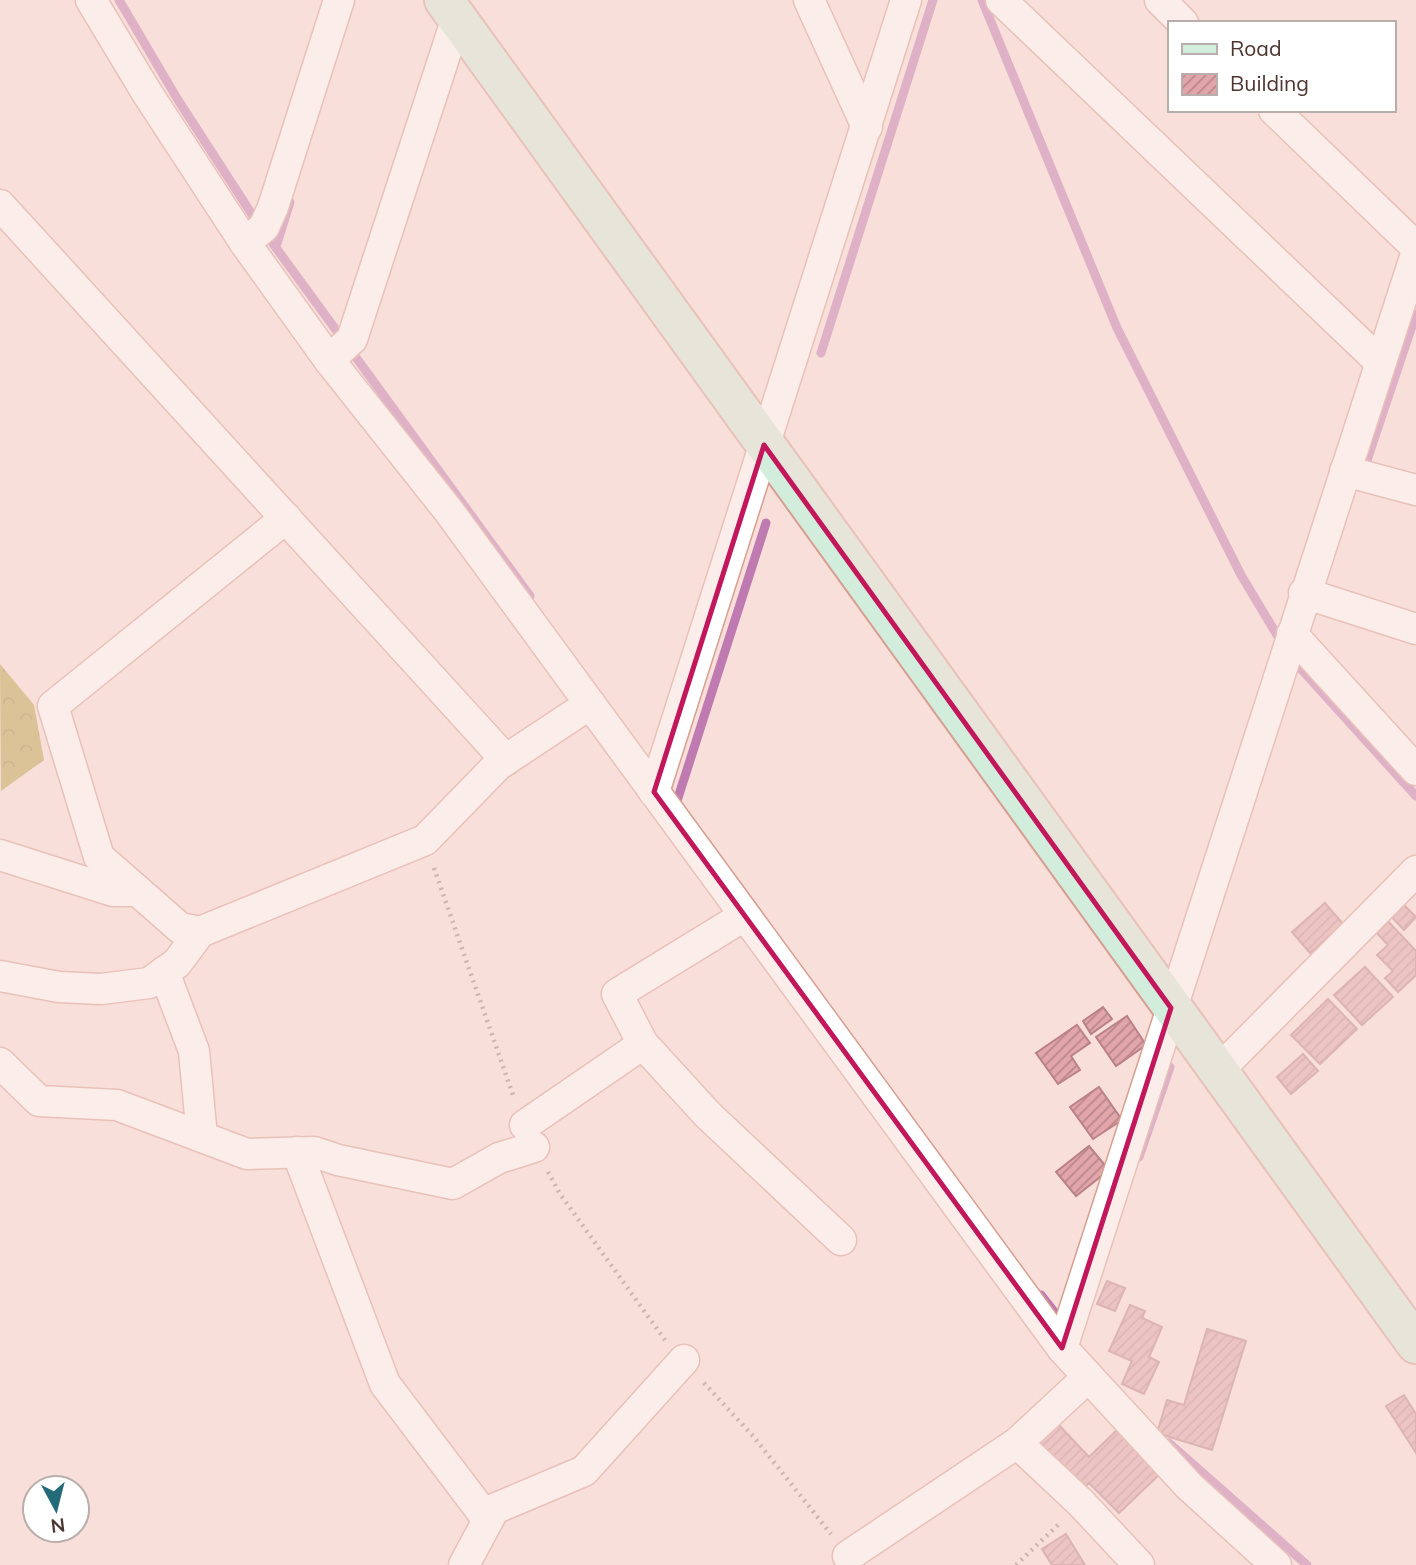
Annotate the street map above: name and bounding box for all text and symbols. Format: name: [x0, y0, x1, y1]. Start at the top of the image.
legend: [1168, 21, 1395, 112]
text: Road: [1230, 35, 1281, 61]
text: Building: [1230, 70, 1309, 96]
north arrow: [21, 1474, 91, 1544]
text: N: [49, 1513, 67, 1539]

